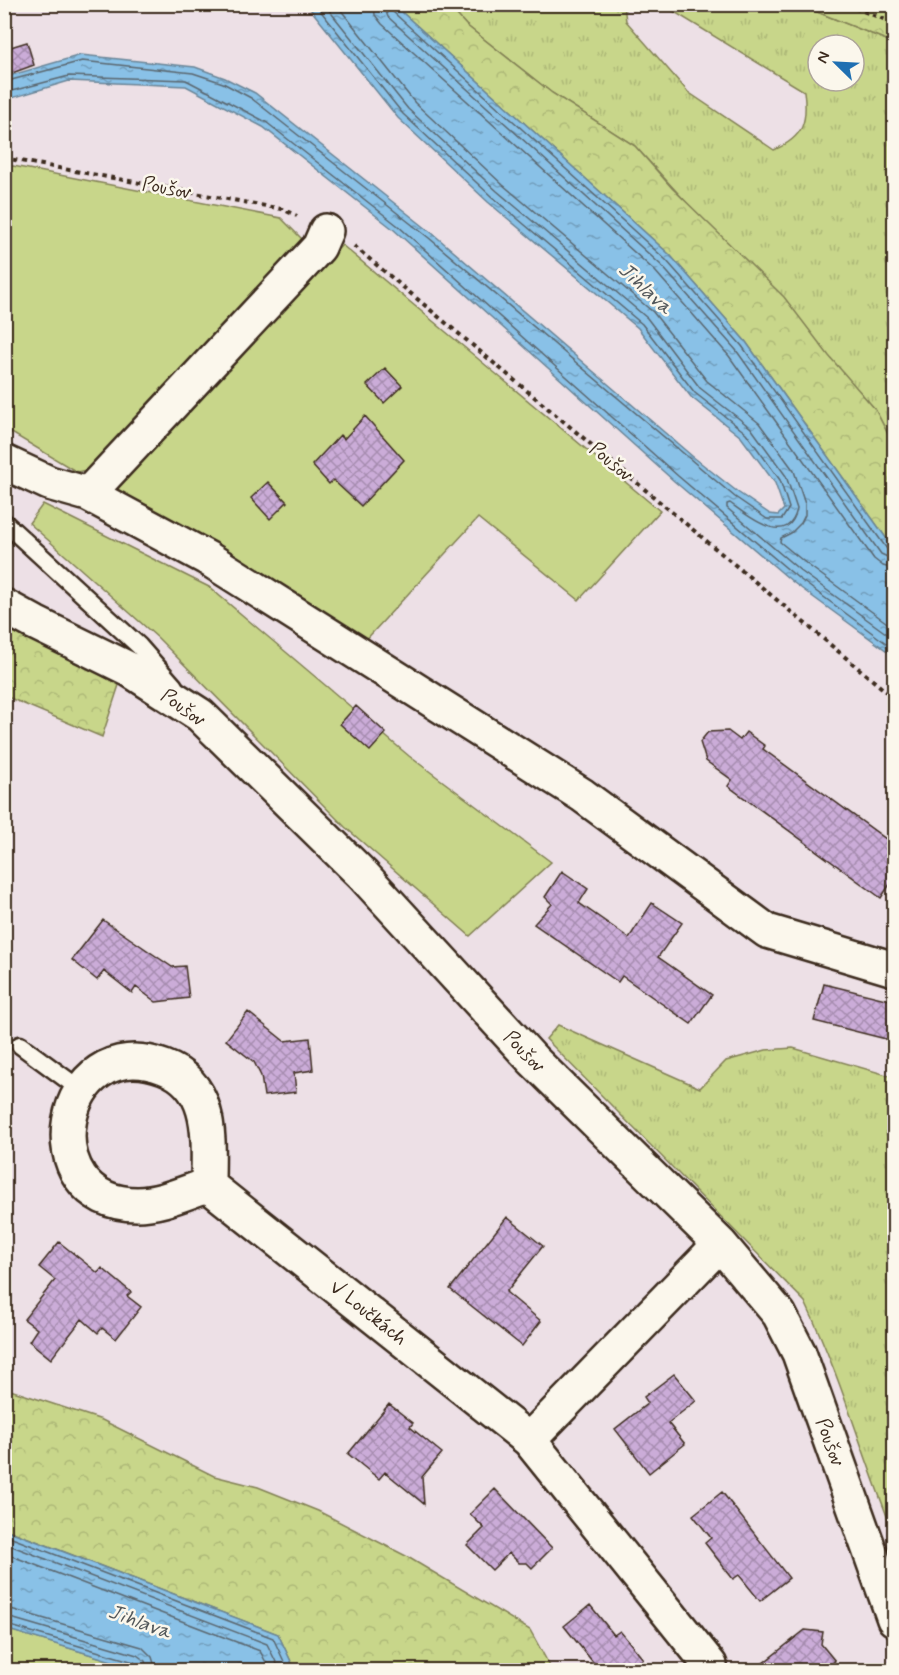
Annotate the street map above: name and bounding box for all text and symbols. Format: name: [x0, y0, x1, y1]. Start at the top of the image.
north arrow: [806, 33, 866, 93]
text: N: [812, 48, 835, 67]
street label: Poušov: [140, 170, 194, 207]
water label: Jihlava: [612, 256, 680, 322]
street label: Poušov: [583, 436, 639, 489]
street label: Poušov: [155, 683, 211, 734]
street label: Poušov: [497, 1025, 551, 1080]
street label: V Loučkách: [324, 1274, 412, 1352]
street label: Poušov: [808, 1415, 851, 1471]
water label: Jihlava: [104, 1598, 176, 1647]

